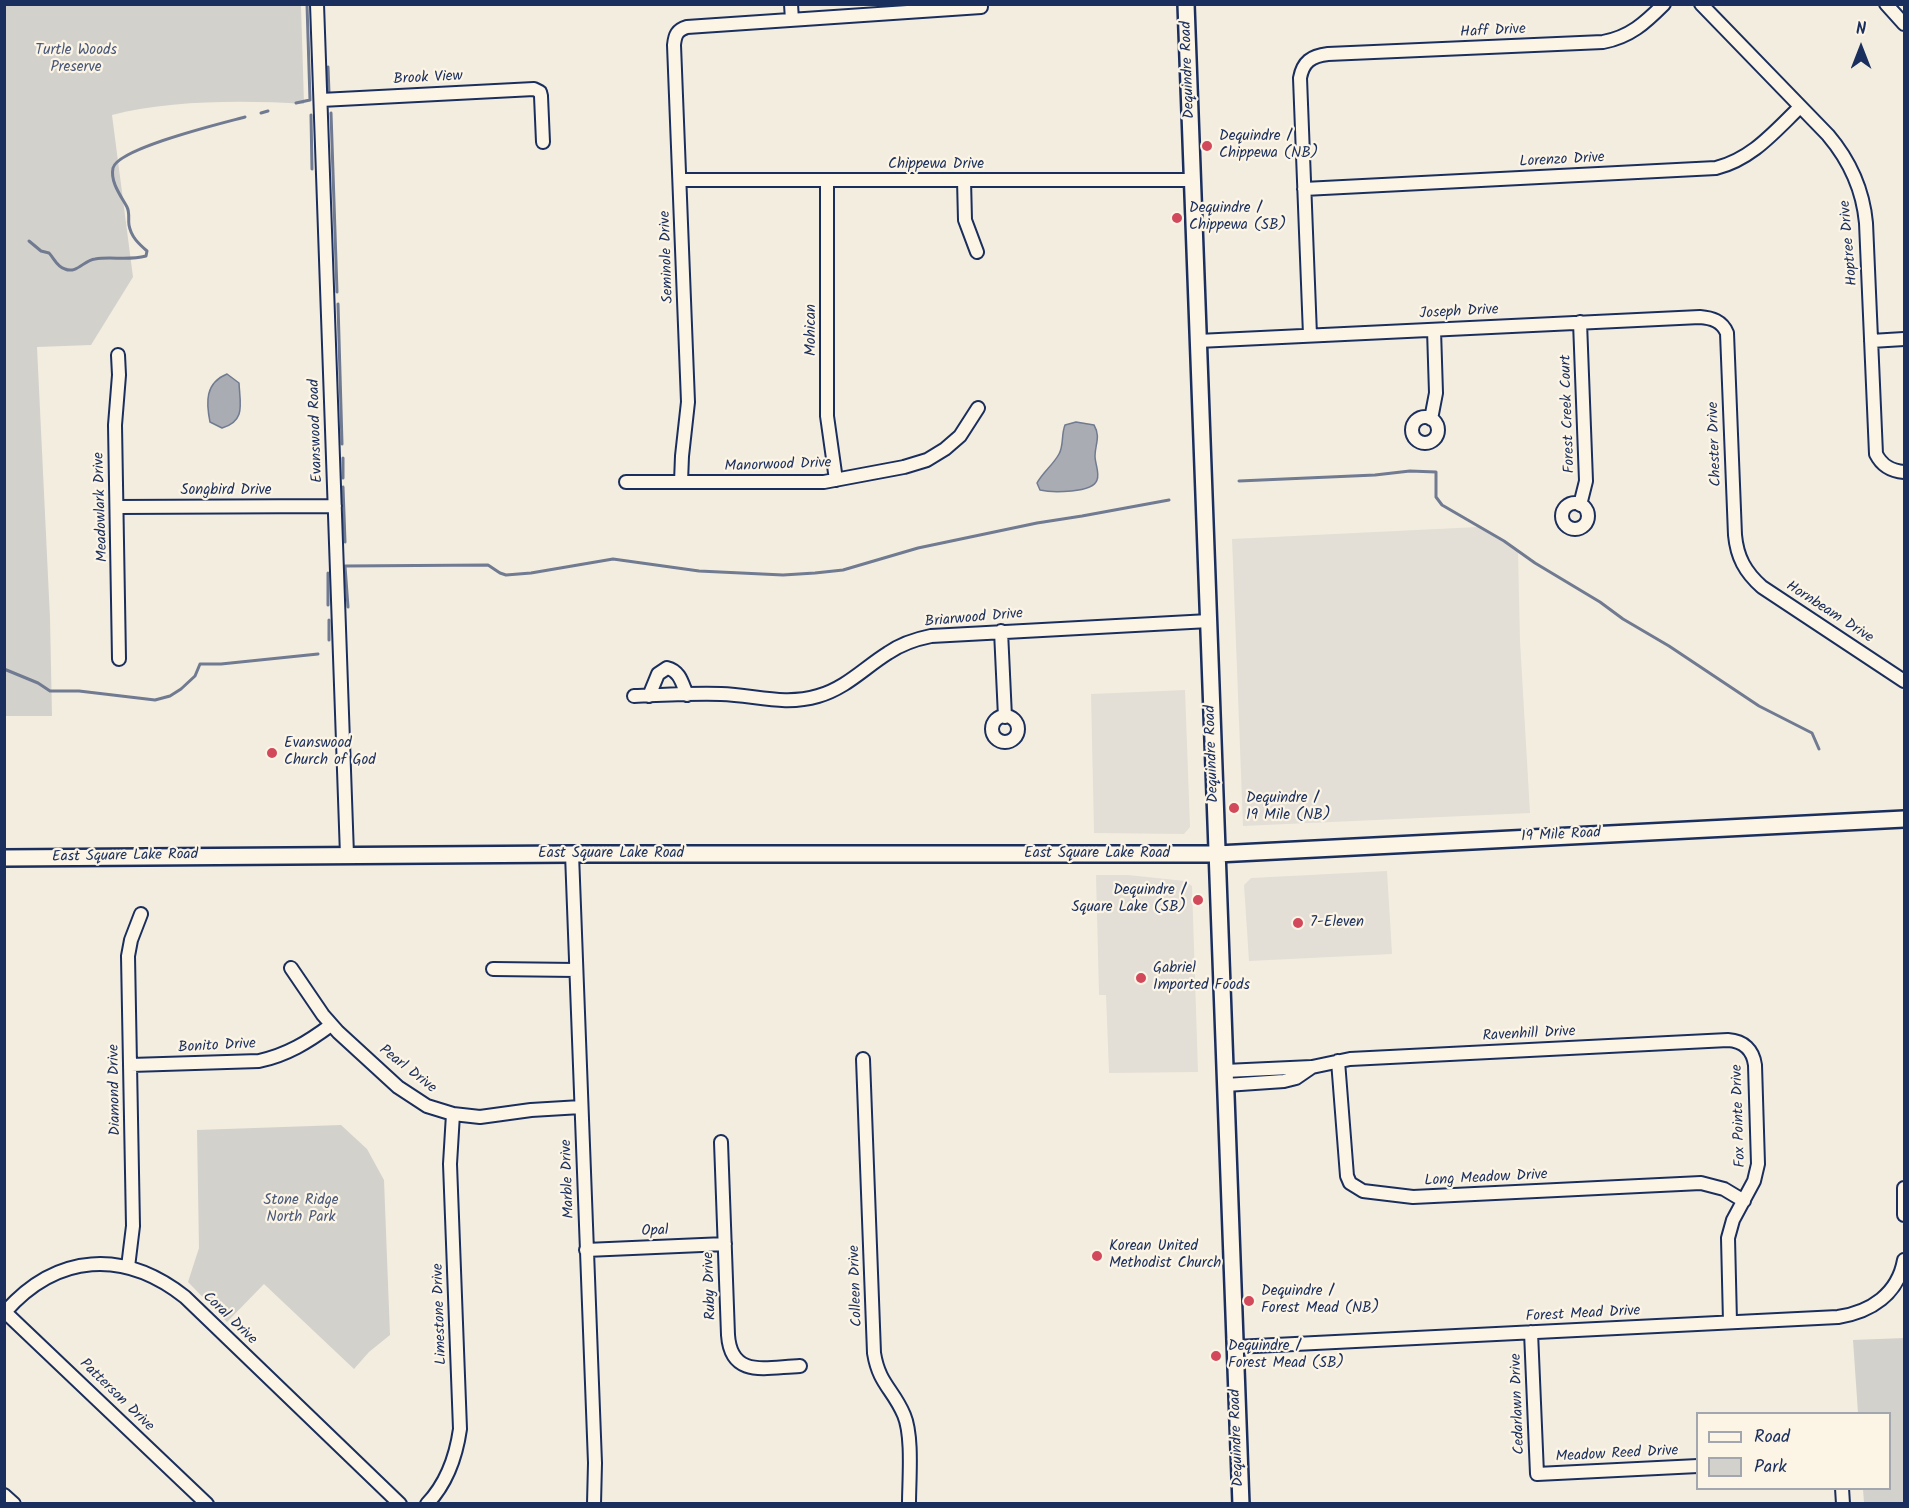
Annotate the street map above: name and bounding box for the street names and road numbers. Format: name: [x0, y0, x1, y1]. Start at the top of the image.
street label: Dequindre Road: [1178, 21, 1200, 119]
street label: Haff Drive: [1460, 21, 1526, 43]
street label: Brook View: [393, 68, 463, 90]
street label: Lorenzo Drive: [1519, 150, 1605, 172]
street label: Chippewa Drive: [888, 156, 984, 174]
street label: Hoptree Drive: [1837, 200, 1863, 286]
street label: Seminole Drive: [657, 210, 679, 304]
street label: Joseph Drive: [1419, 302, 1499, 324]
street label: Mohican: [803, 304, 821, 356]
street label: Forest Creek Court: [1558, 354, 1580, 474]
street label: Evanswood Road: [306, 379, 328, 483]
street label: Chester Drive: [1706, 401, 1726, 487]
street label: Meadowlark Drive: [91, 452, 113, 562]
street label: Manorwood Drive: [724, 455, 832, 477]
street label: Songbird Drive: [180, 482, 272, 500]
street label: Hornbeam Drive: [1782, 578, 1876, 648]
street label: Briarwood Drive: [924, 606, 1024, 632]
street label: Dequindre Road: [1202, 705, 1224, 803]
street label: 19 Mile Road: [1521, 825, 1601, 847]
street label: East Square Lake Road: [538, 845, 684, 863]
street label: East Square Lake Road: [1024, 845, 1170, 863]
street label: East Square Lake Road: [52, 847, 198, 867]
street label: Ravenhill Drive: [1482, 1024, 1576, 1046]
street label: Bonito Drive: [178, 1036, 256, 1058]
street label: Pearl Drive: [375, 1042, 439, 1098]
street label: Diamond Drive: [106, 1044, 126, 1136]
street label: Fox Pointe Drive: [1729, 1064, 1751, 1168]
street label: Marble Drive: [559, 1139, 579, 1219]
street label: Long Meadow Drive: [1424, 1167, 1548, 1191]
street label: Opal: [641, 1223, 669, 1241]
street label: Colleen Drive: [847, 1245, 867, 1327]
street label: Ruby Drive: [701, 1252, 721, 1320]
street label: Limestone Drive: [430, 1263, 452, 1365]
street label: Coral Drive: [198, 1289, 260, 1349]
street label: Forest Mead Drive: [1525, 1303, 1641, 1327]
street label: Cedarlawn Drive: [1508, 1353, 1530, 1455]
street label: Patterson Drive: [75, 1356, 157, 1436]
street label: Dequindre Road: [1227, 1389, 1249, 1487]
street label: Meadow Reed Drive: [1555, 1443, 1679, 1467]

